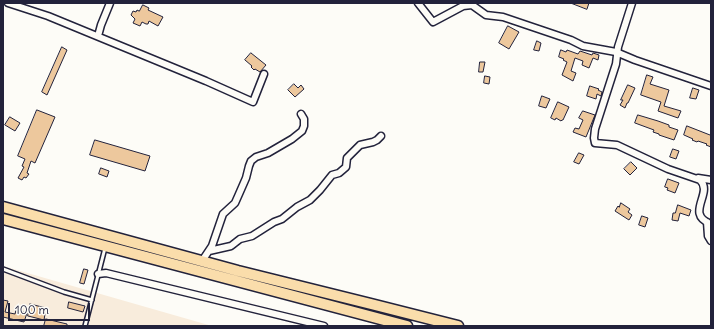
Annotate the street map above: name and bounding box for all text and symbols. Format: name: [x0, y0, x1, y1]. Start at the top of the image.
scale bar: [10, 295, 92, 321]
text: 100 m: [15, 302, 49, 317]

